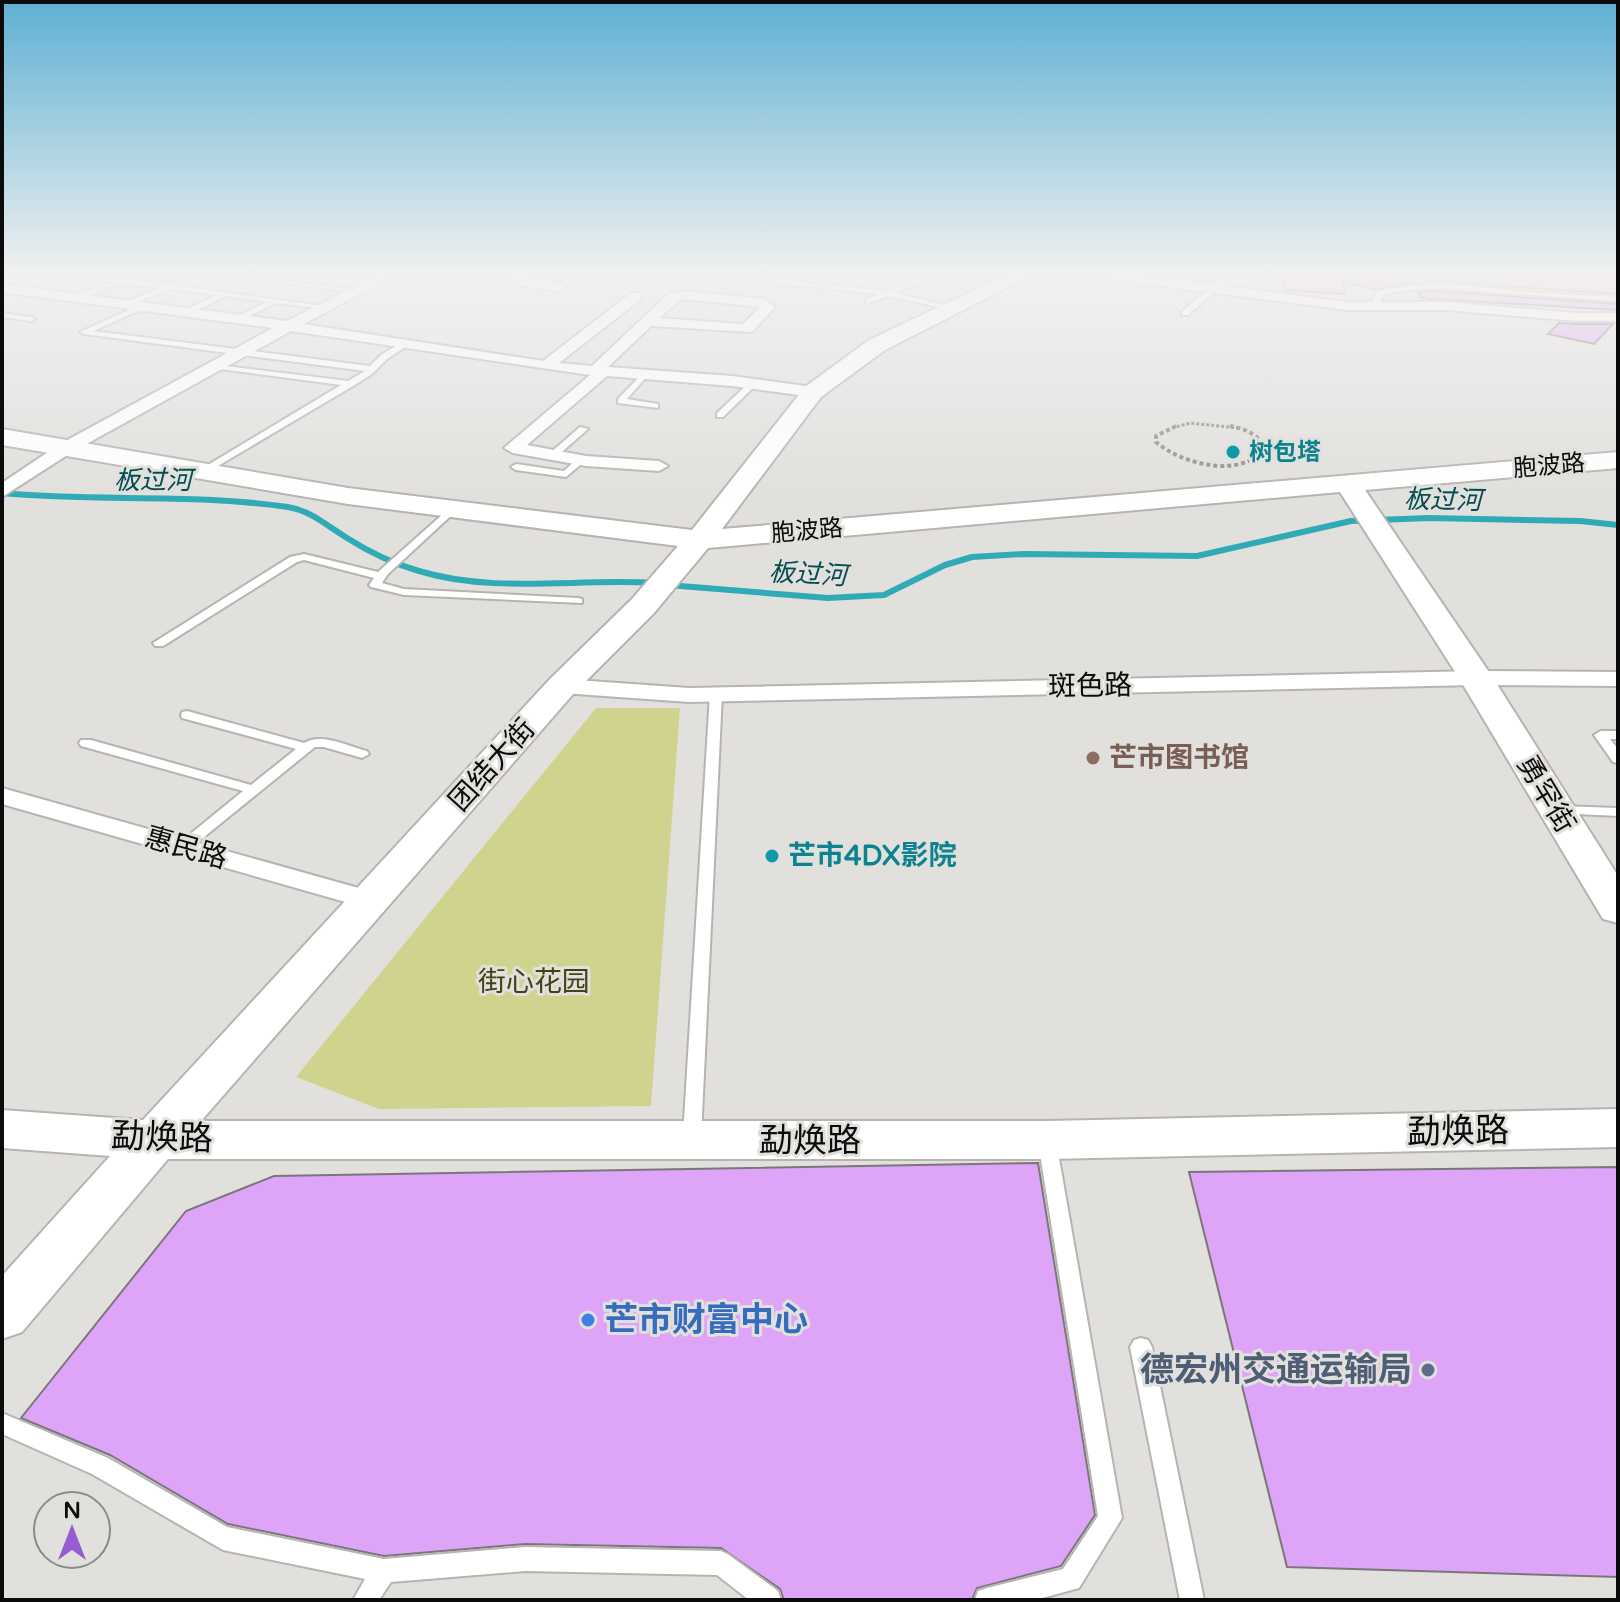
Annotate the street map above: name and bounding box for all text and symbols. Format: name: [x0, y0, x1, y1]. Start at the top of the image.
place label: 树包塔: [1249, 438, 1321, 467]
marker: 树包塔: [1224, 443, 1242, 461]
street label: 胞波路: [1512, 448, 1586, 484]
water label: 板过河: [114, 465, 197, 496]
water label: 板过河: [1404, 484, 1487, 516]
street label: 胞波路: [770, 513, 844, 549]
water label: 板过河: [768, 556, 853, 592]
street label: 斑色路: [1048, 668, 1132, 704]
street label: 团结大街: [442, 712, 542, 818]
place label: 芒市图书馆: [1109, 741, 1249, 775]
marker: 芒市图书馆: [1084, 749, 1102, 767]
street label: 勇罕街: [1510, 749, 1582, 839]
street label: 惠民路: [141, 820, 231, 876]
place label: 芒市4DX影院: [788, 839, 957, 873]
marker: 芒市4DX影院: [763, 847, 781, 865]
park label: 街心花园: [478, 965, 590, 999]
street label: 勐焕路: [1407, 1111, 1509, 1153]
street label: 勐焕路: [110, 1116, 214, 1160]
street label: 勐焕路: [759, 1121, 861, 1162]
place label: 芒市财富中心: [604, 1300, 808, 1341]
marker: 芒市财富中心: [579, 1311, 597, 1329]
place label: 德宏州交通运输局: [1140, 1350, 1412, 1391]
marker: 德宏州交通运输局: [1419, 1361, 1437, 1379]
north arrow: [32, 1490, 112, 1570]
text: N: [63, 1498, 81, 1524]

